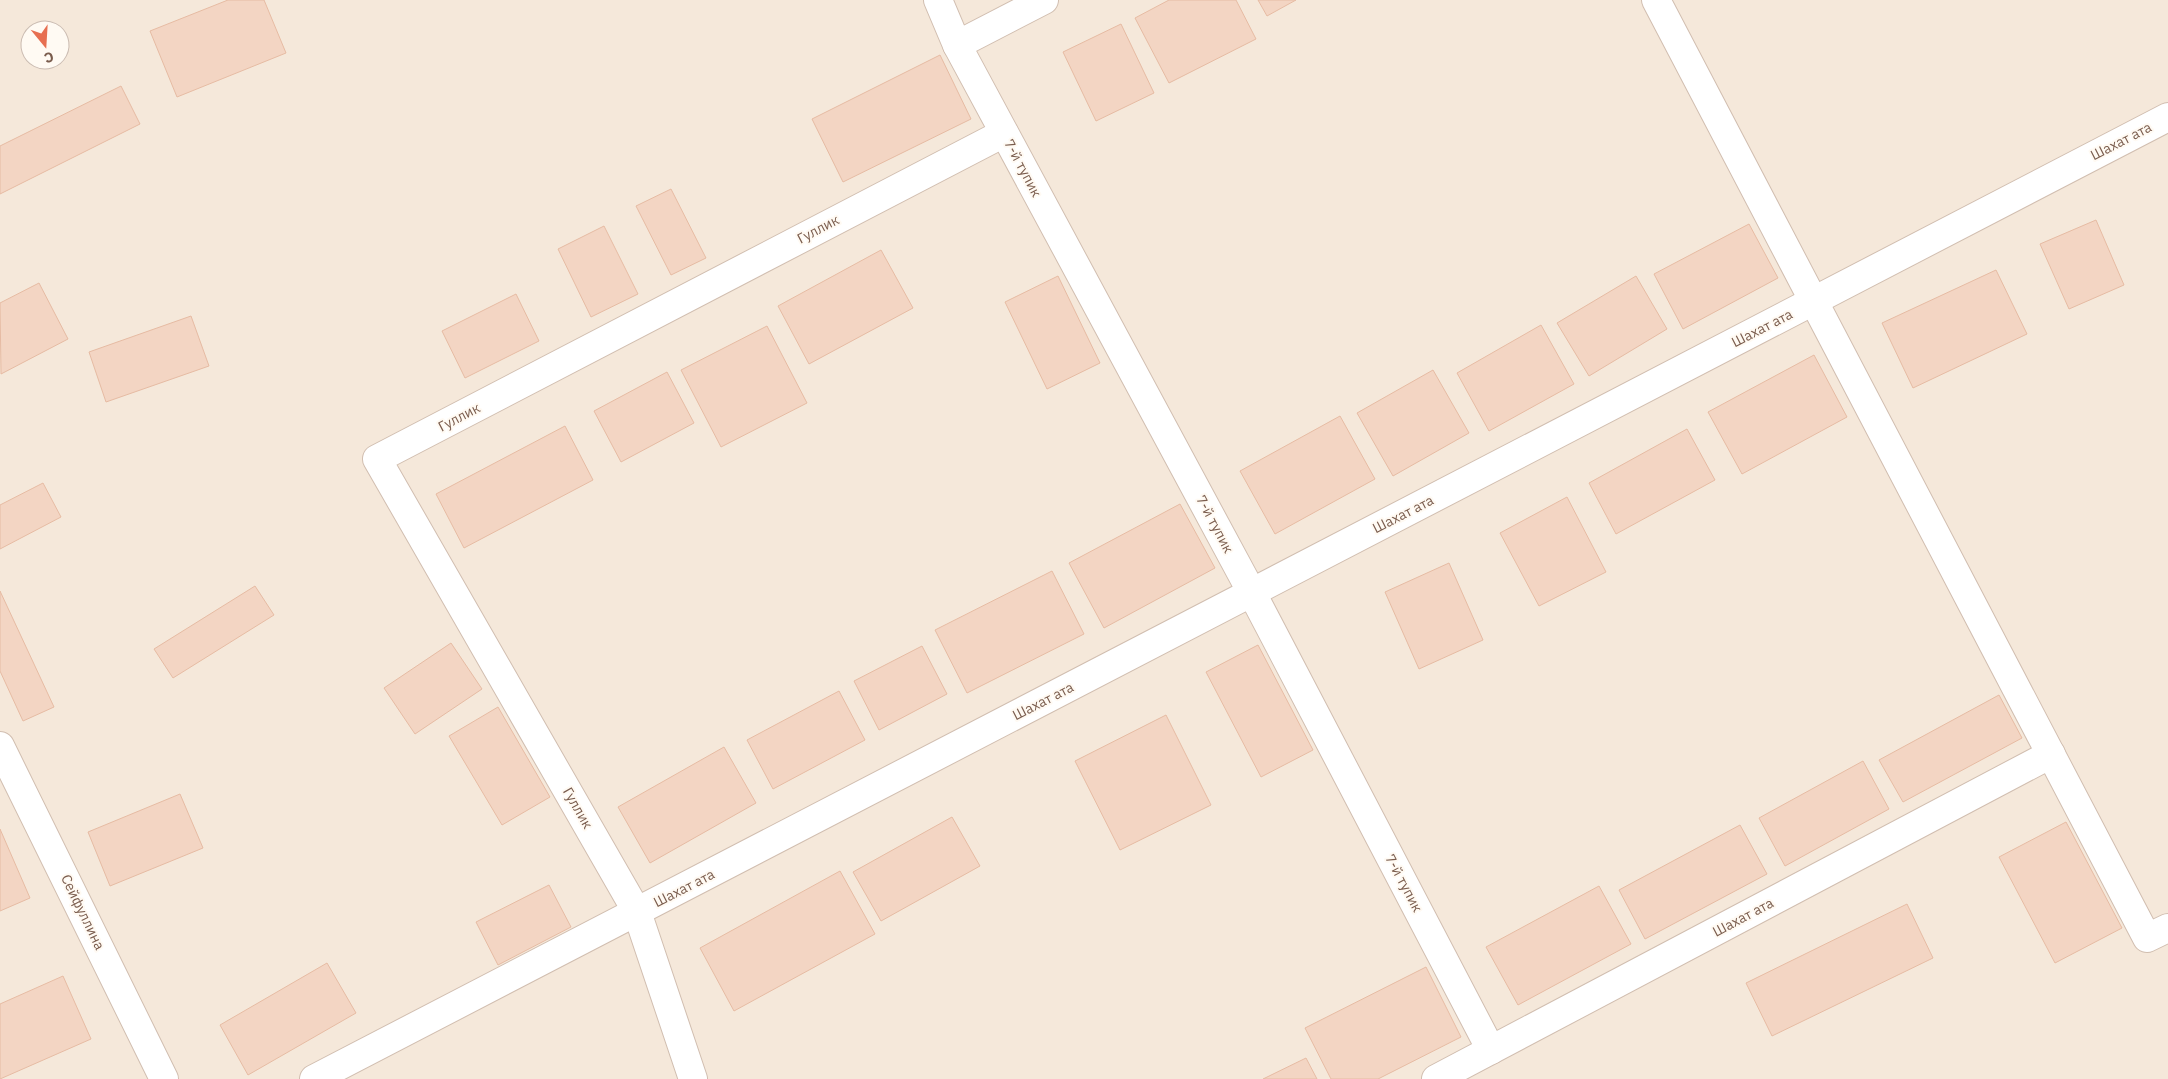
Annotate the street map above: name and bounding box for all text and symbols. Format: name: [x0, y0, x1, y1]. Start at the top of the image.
north arrow: [20, 20, 70, 70]
text: С: [42, 47, 56, 67]
street label: Шахат ата: [2087, 118, 2155, 164]
street label: 7-й тупик: [1000, 136, 1046, 200]
street label: Гуллик: [794, 210, 842, 247]
street label: Шахат ата: [1728, 305, 1796, 351]
street label: Гуллик: [435, 398, 483, 435]
street label: Шахат ата: [1369, 491, 1437, 537]
street label: 7-й тупик: [1192, 492, 1238, 556]
street label: Шахат ата: [1009, 678, 1077, 724]
street label: Гуллик: [559, 784, 597, 832]
street label: 7-й тупик: [1381, 851, 1427, 915]
street label: Шахат ата: [650, 865, 718, 911]
street label: Сейфуллина: [57, 871, 109, 953]
street label: Шахат ата: [1710, 893, 1777, 940]

